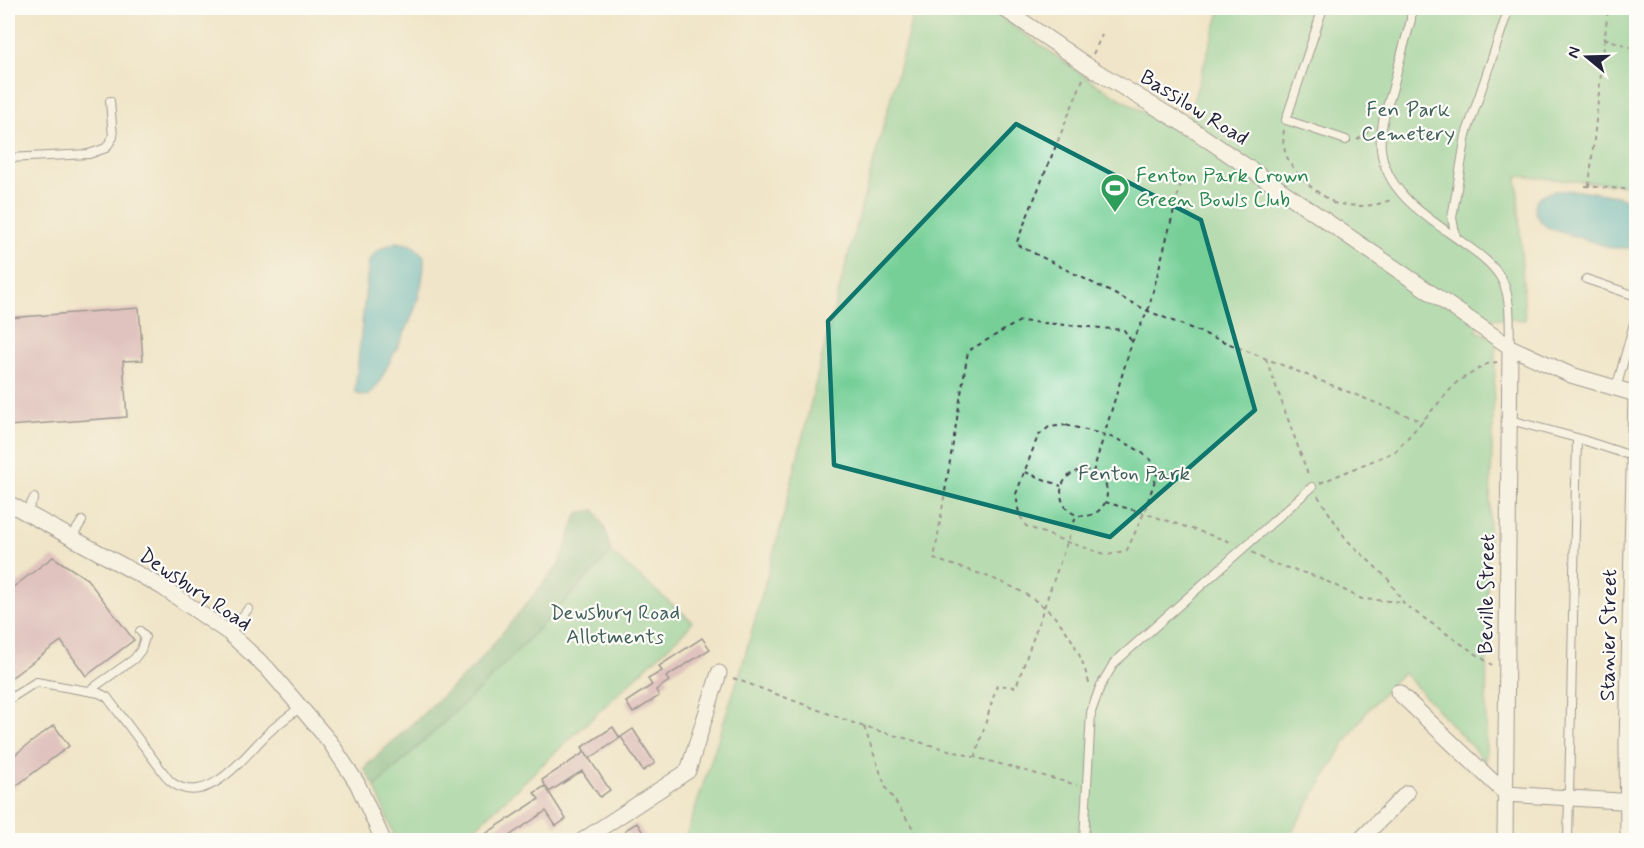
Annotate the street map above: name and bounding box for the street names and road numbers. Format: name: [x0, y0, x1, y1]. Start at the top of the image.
street label: Bassilow Road: [1135, 64, 1253, 152]
street label: Beville Street: [1472, 534, 1502, 654]
street label: Dewsbury Road: [133, 542, 257, 638]
street label: Stanier Street: [1594, 569, 1624, 701]

